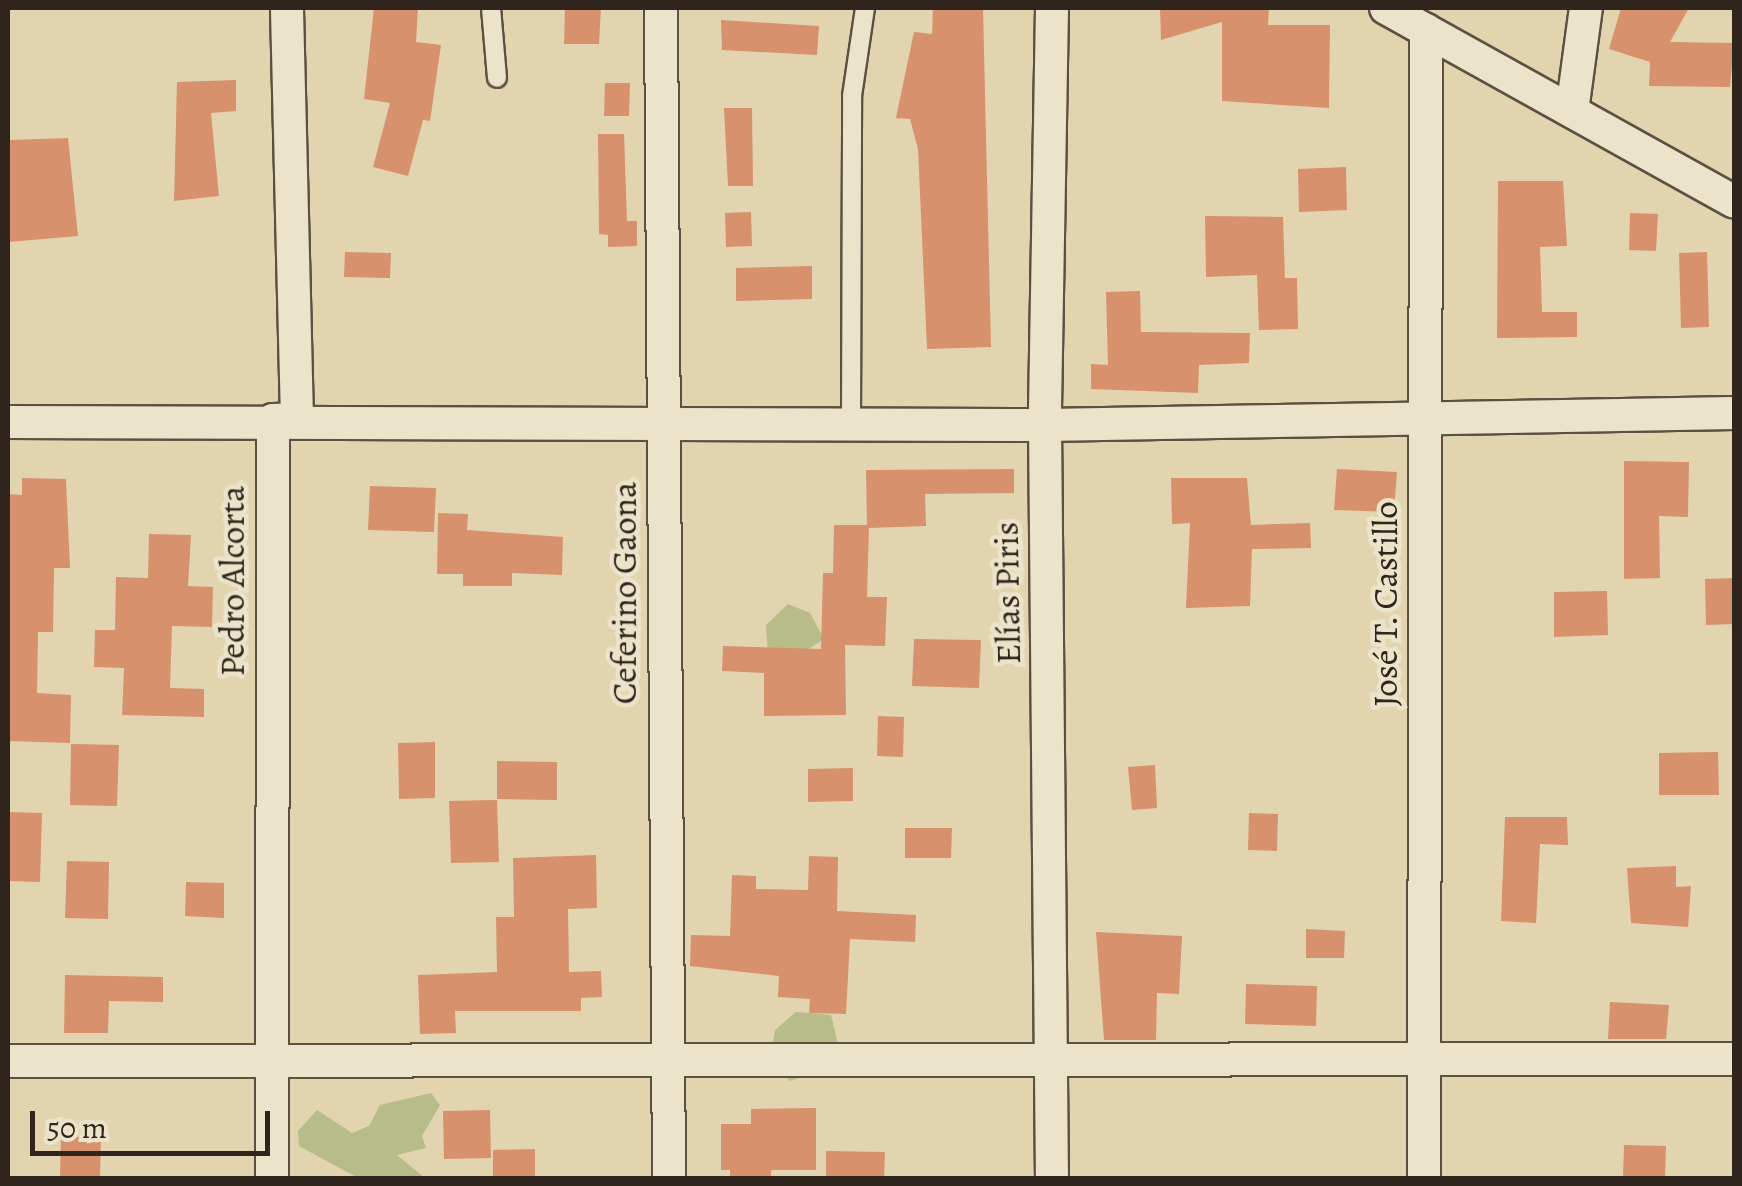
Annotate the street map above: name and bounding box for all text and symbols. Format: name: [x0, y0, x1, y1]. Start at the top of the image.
street label: Ceferino Gaona: [603, 482, 645, 704]
street label: Pedro Alcorta: [211, 486, 253, 676]
street label: José T. Castillo: [1364, 501, 1406, 707]
street label: Elías Piris: [985, 521, 1029, 665]
scale bar: [35, 1091, 275, 1153]
text: 50 m: [47, 1108, 107, 1148]

